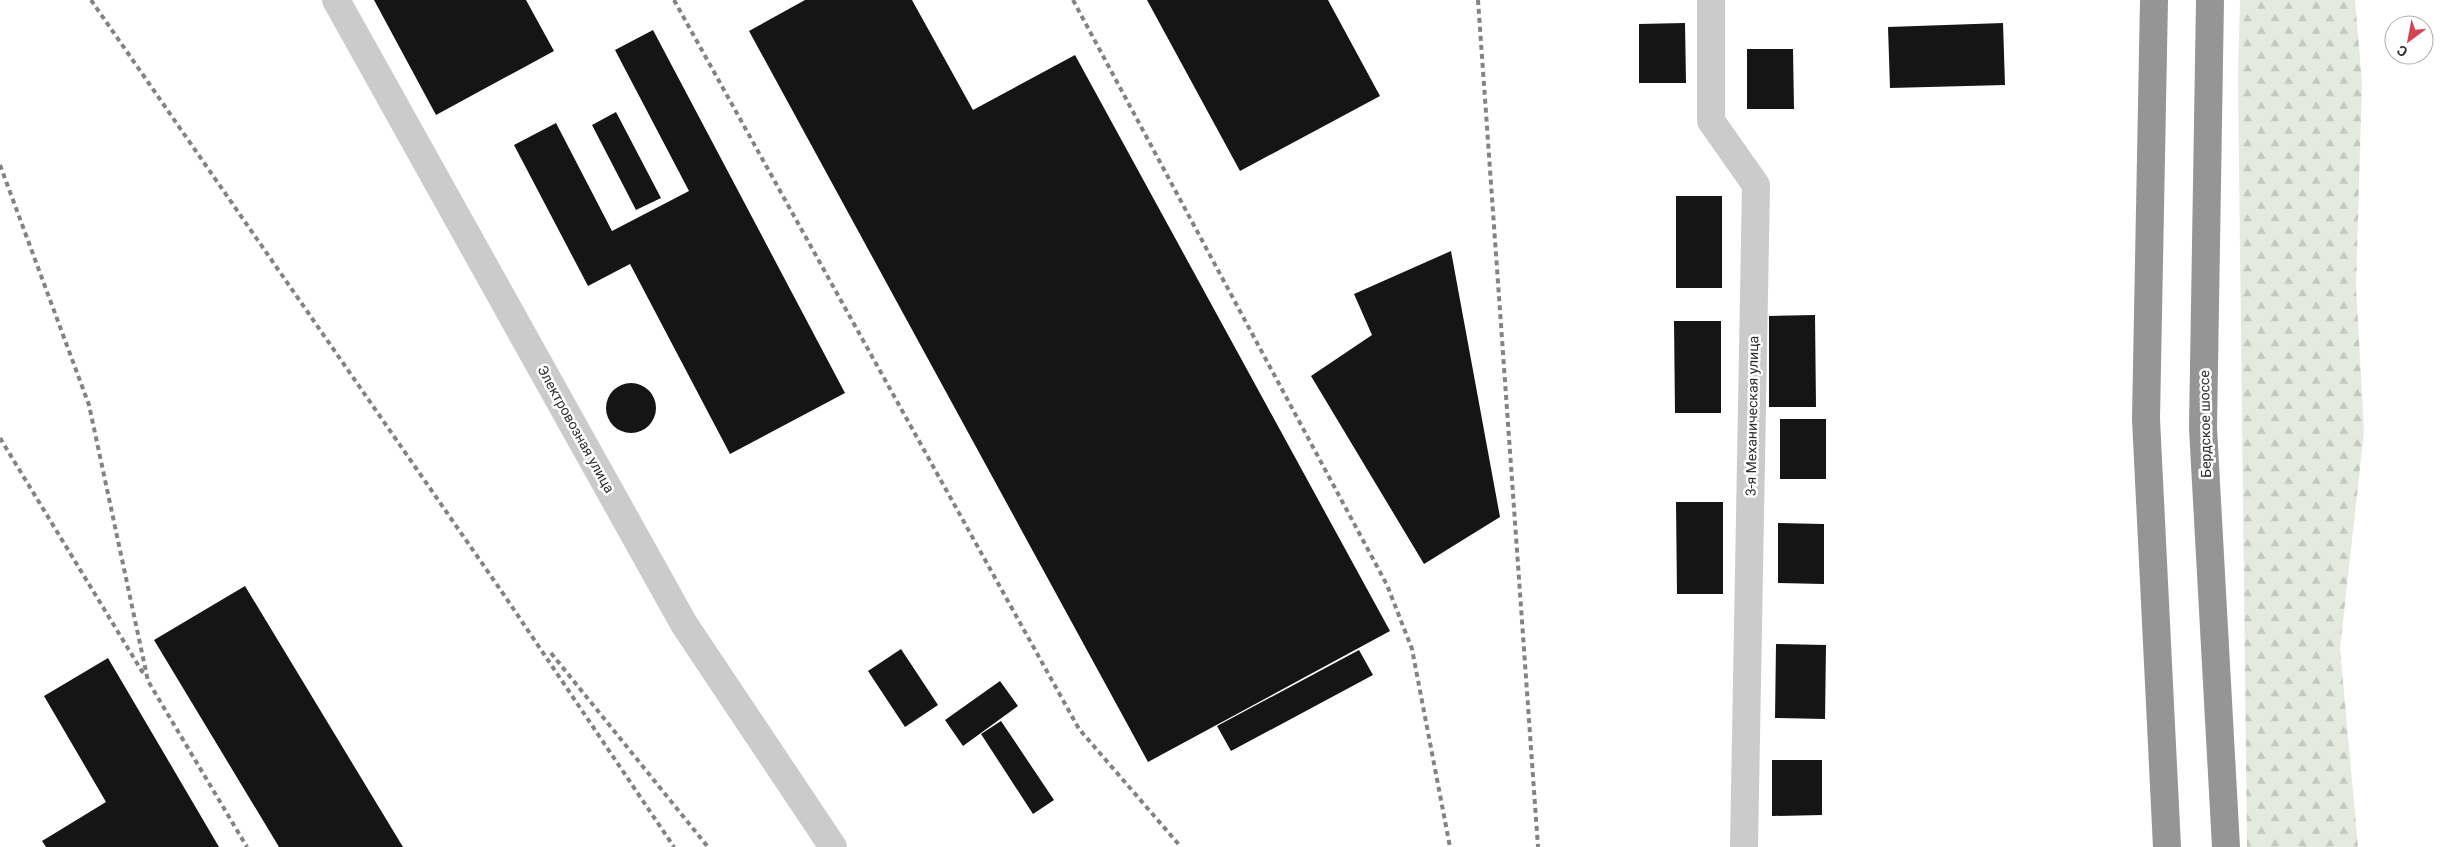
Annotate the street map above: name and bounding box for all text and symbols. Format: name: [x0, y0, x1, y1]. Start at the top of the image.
north arrow: [2384, 15, 2434, 65]
text: С: [2394, 42, 2410, 60]
street label: 3-я Механическая улица: [1743, 336, 1761, 496]
street label: Электровозная улица: [534, 362, 618, 496]
street label: Бердское шоссе: [2196, 370, 2214, 478]

